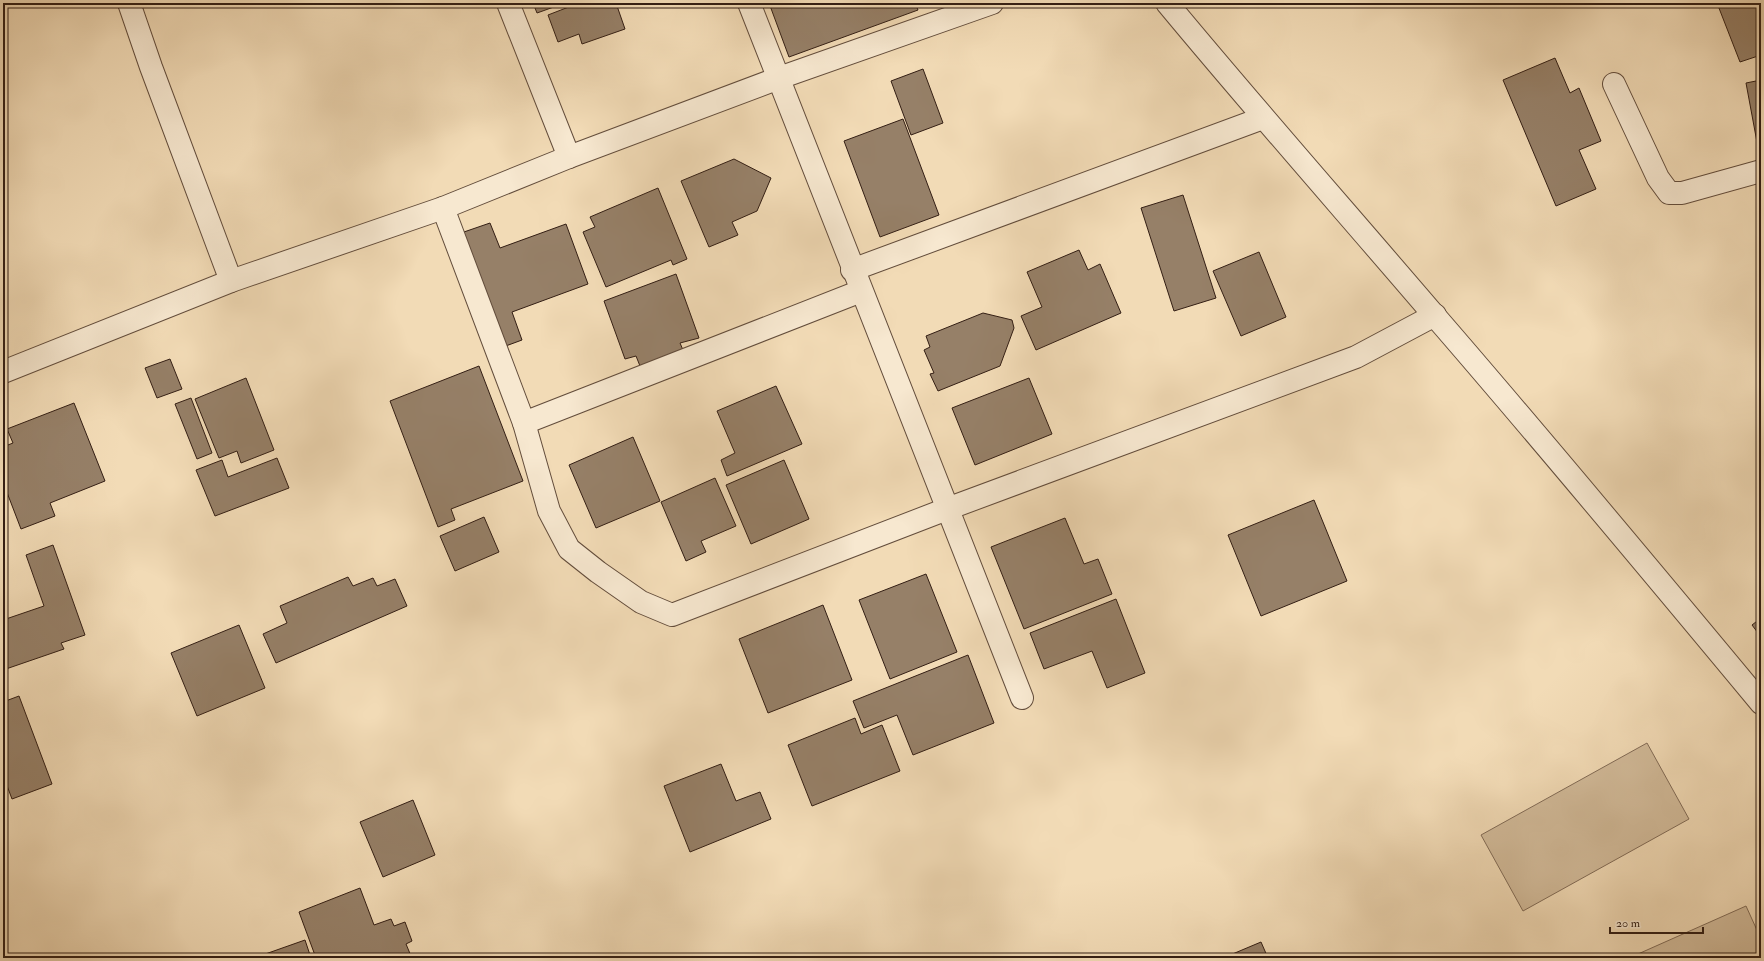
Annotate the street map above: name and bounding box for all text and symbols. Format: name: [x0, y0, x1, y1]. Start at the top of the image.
scale bar: [1610, 909, 1703, 935]
text: 20 m: [1616, 916, 1641, 931]

